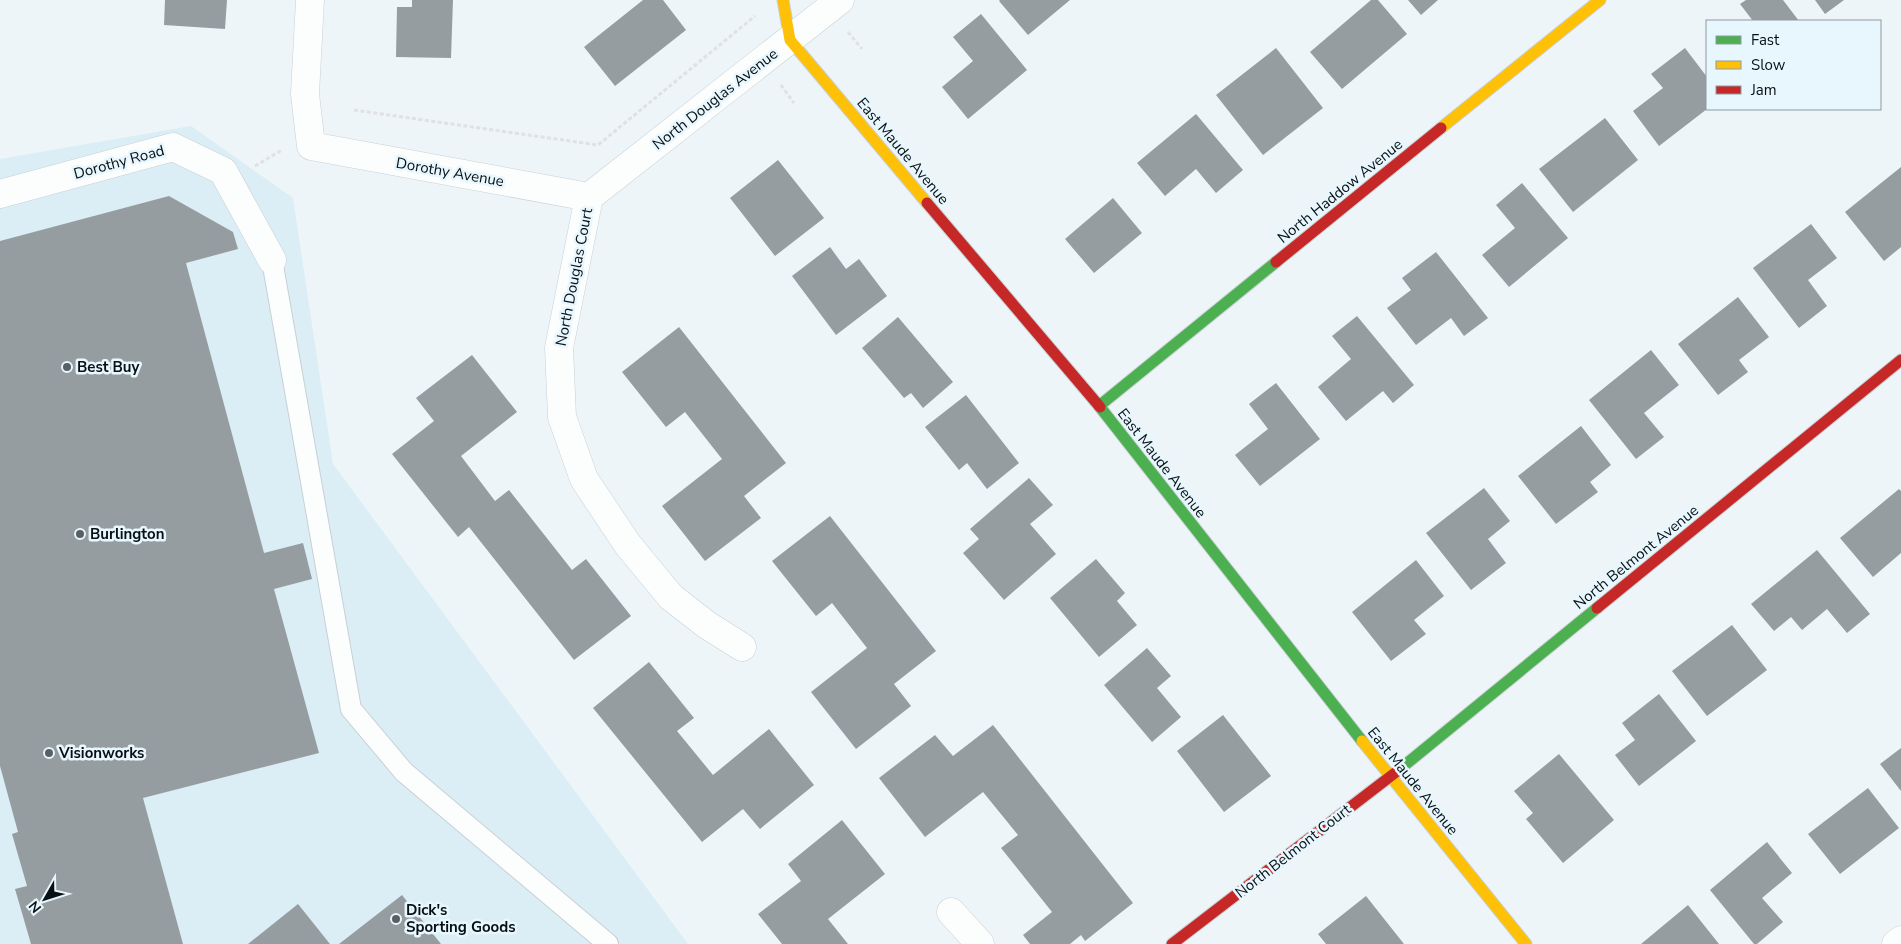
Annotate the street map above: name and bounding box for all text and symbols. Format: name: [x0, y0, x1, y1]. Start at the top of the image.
legend: [1706, 20, 1881, 110]
text: Fast: [1751, 30, 1780, 50]
street label: North Douglas Avenue: [648, 44, 782, 154]
text: Slow: [1751, 55, 1786, 75]
text: Jam: [1750, 80, 1777, 100]
street label: East Maude Avenue: [852, 93, 954, 209]
street label: North Haddow Avenue: [1273, 134, 1407, 248]
street label: Dorothy Road: [71, 140, 167, 184]
street label: Dorothy Avenue: [394, 153, 506, 191]
street label: North Douglas Court: [551, 205, 597, 348]
place label: Best Buy: [77, 357, 140, 377]
marker: Best Buy: [61, 361, 73, 373]
street label: East Maude Avenue: [1113, 404, 1211, 522]
street label: North Belmont Avenue: [1569, 500, 1703, 614]
place label: Burlington: [90, 524, 164, 544]
marker: Burlington: [74, 528, 86, 540]
street label: East Maude Avenue: [1363, 723, 1463, 839]
place label: Visionworks: [58, 743, 144, 763]
marker: Visionworks: [43, 747, 55, 759]
street label: North Belmont Court: [1231, 799, 1356, 902]
north arrow: [20, 874, 70, 924]
text: N: [25, 897, 46, 917]
place label: Dick's Sporting Goods: [406, 900, 516, 937]
marker: Dick's Sporting Goods: [390, 913, 402, 925]

